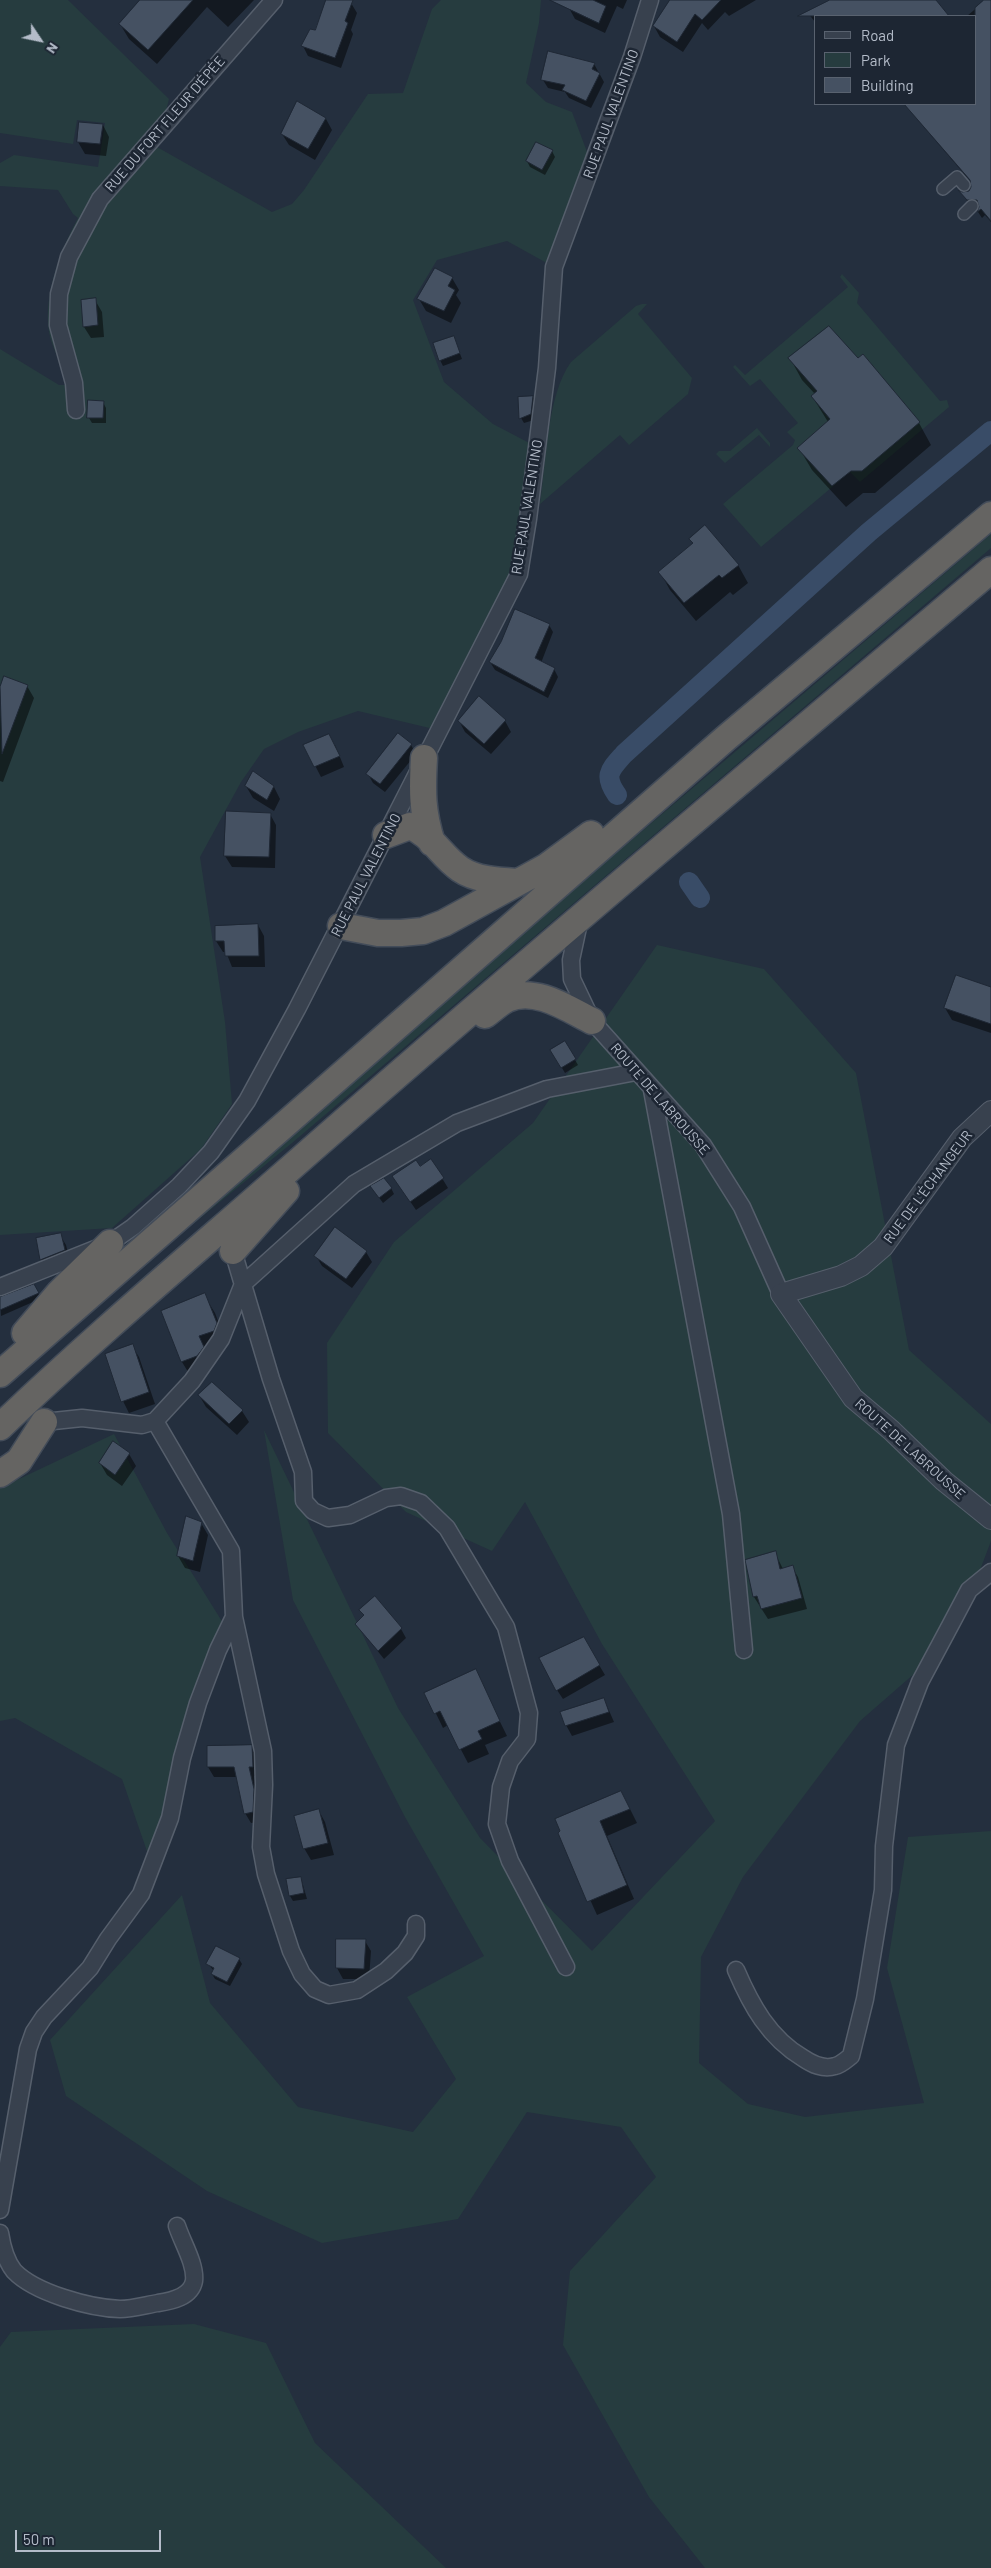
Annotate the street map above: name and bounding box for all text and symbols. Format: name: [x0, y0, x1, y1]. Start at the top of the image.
north arrow: [15, 15, 65, 65]
legend: [814, 15, 976, 105]
text: Road: [861, 26, 894, 44]
text: N: [43, 40, 63, 57]
street label: RUE PAUL VALENTINO: [580, 47, 642, 181]
text: Park: [861, 51, 890, 69]
street label: RUE DU FORT FLEUR D'ÉPÉE: [101, 53, 229, 195]
text: Building: [861, 76, 914, 94]
street label: RUE PAUL VALENTINO: [508, 438, 546, 576]
street label: RUE PAUL VALENTINO: [328, 811, 404, 939]
street label: ROUTE DE LABROUSSE: [607, 1040, 713, 1158]
street label: RUE DE L'ÉCHANGEUR: [880, 1127, 976, 1247]
street label: ROUTE DE LABROUSSE: [851, 1395, 969, 1503]
scale bar: [18, 2520, 164, 2552]
text: 50 m: [23, 2530, 55, 2548]

